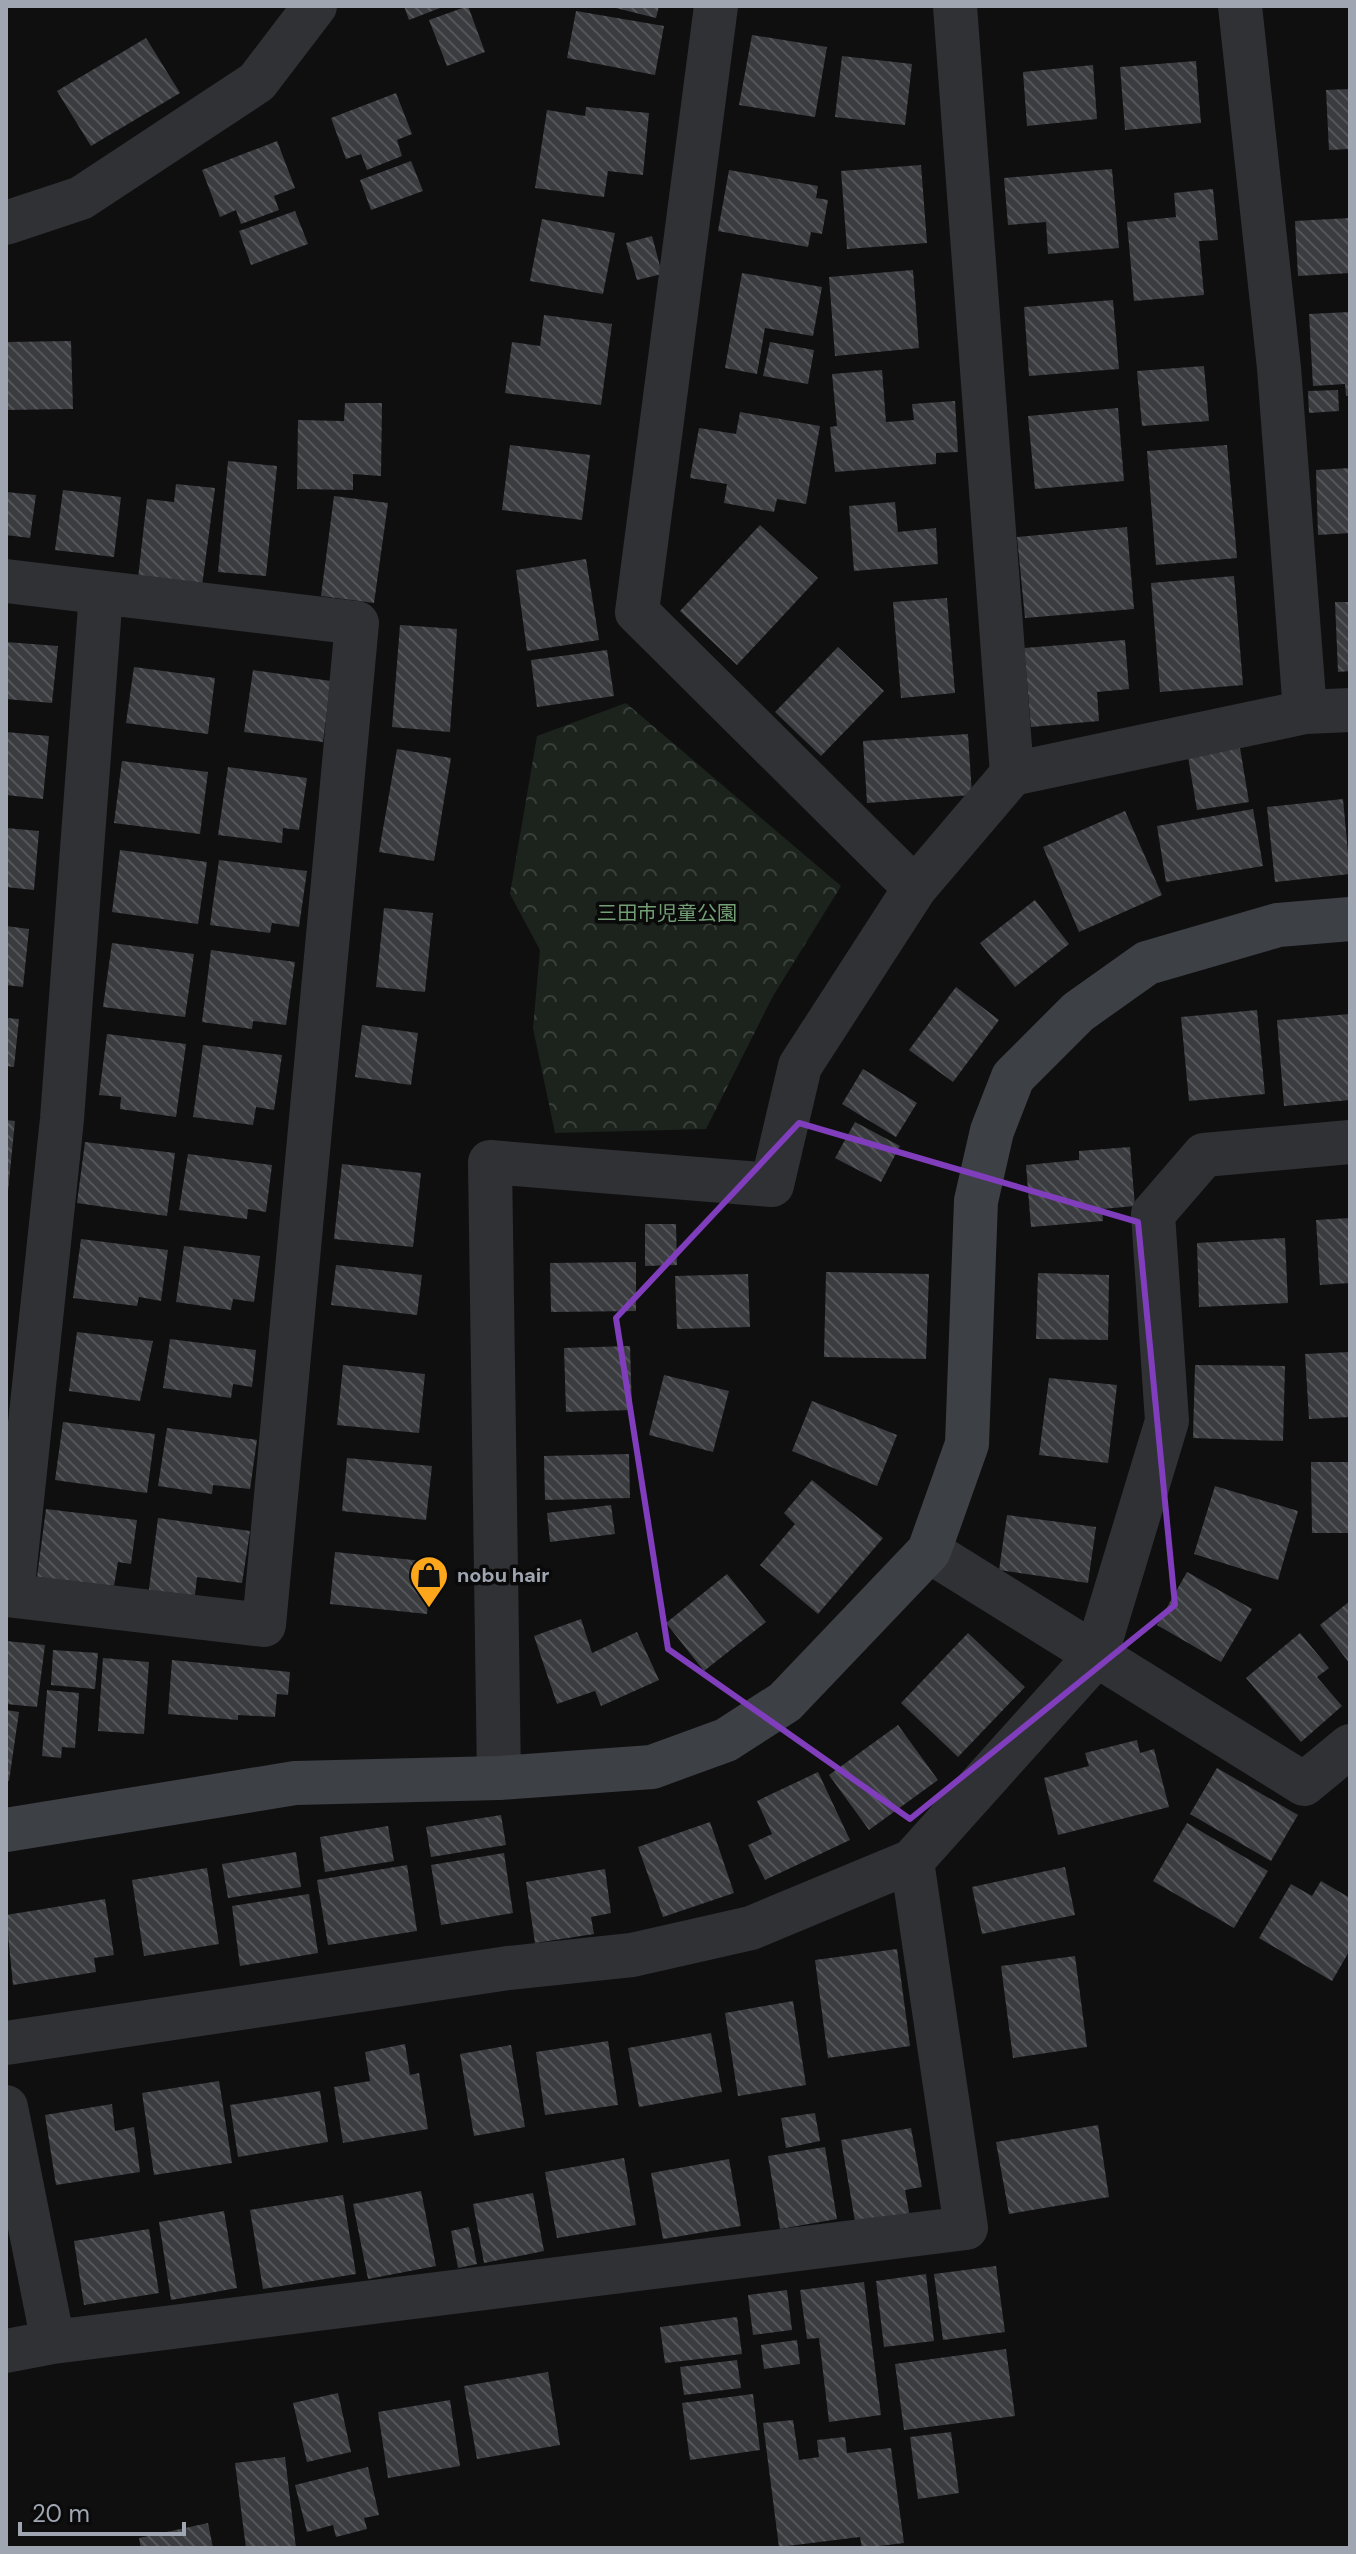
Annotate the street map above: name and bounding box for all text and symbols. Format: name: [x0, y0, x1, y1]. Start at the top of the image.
park label: 三田市児童公園: [597, 900, 737, 926]
shop icon: nobu hair: [408, 1554, 450, 1609]
place label: nobu hair: [457, 1562, 549, 1588]
scale bar: [20, 2486, 184, 2536]
text: 20 m: [32, 2498, 90, 2529]

